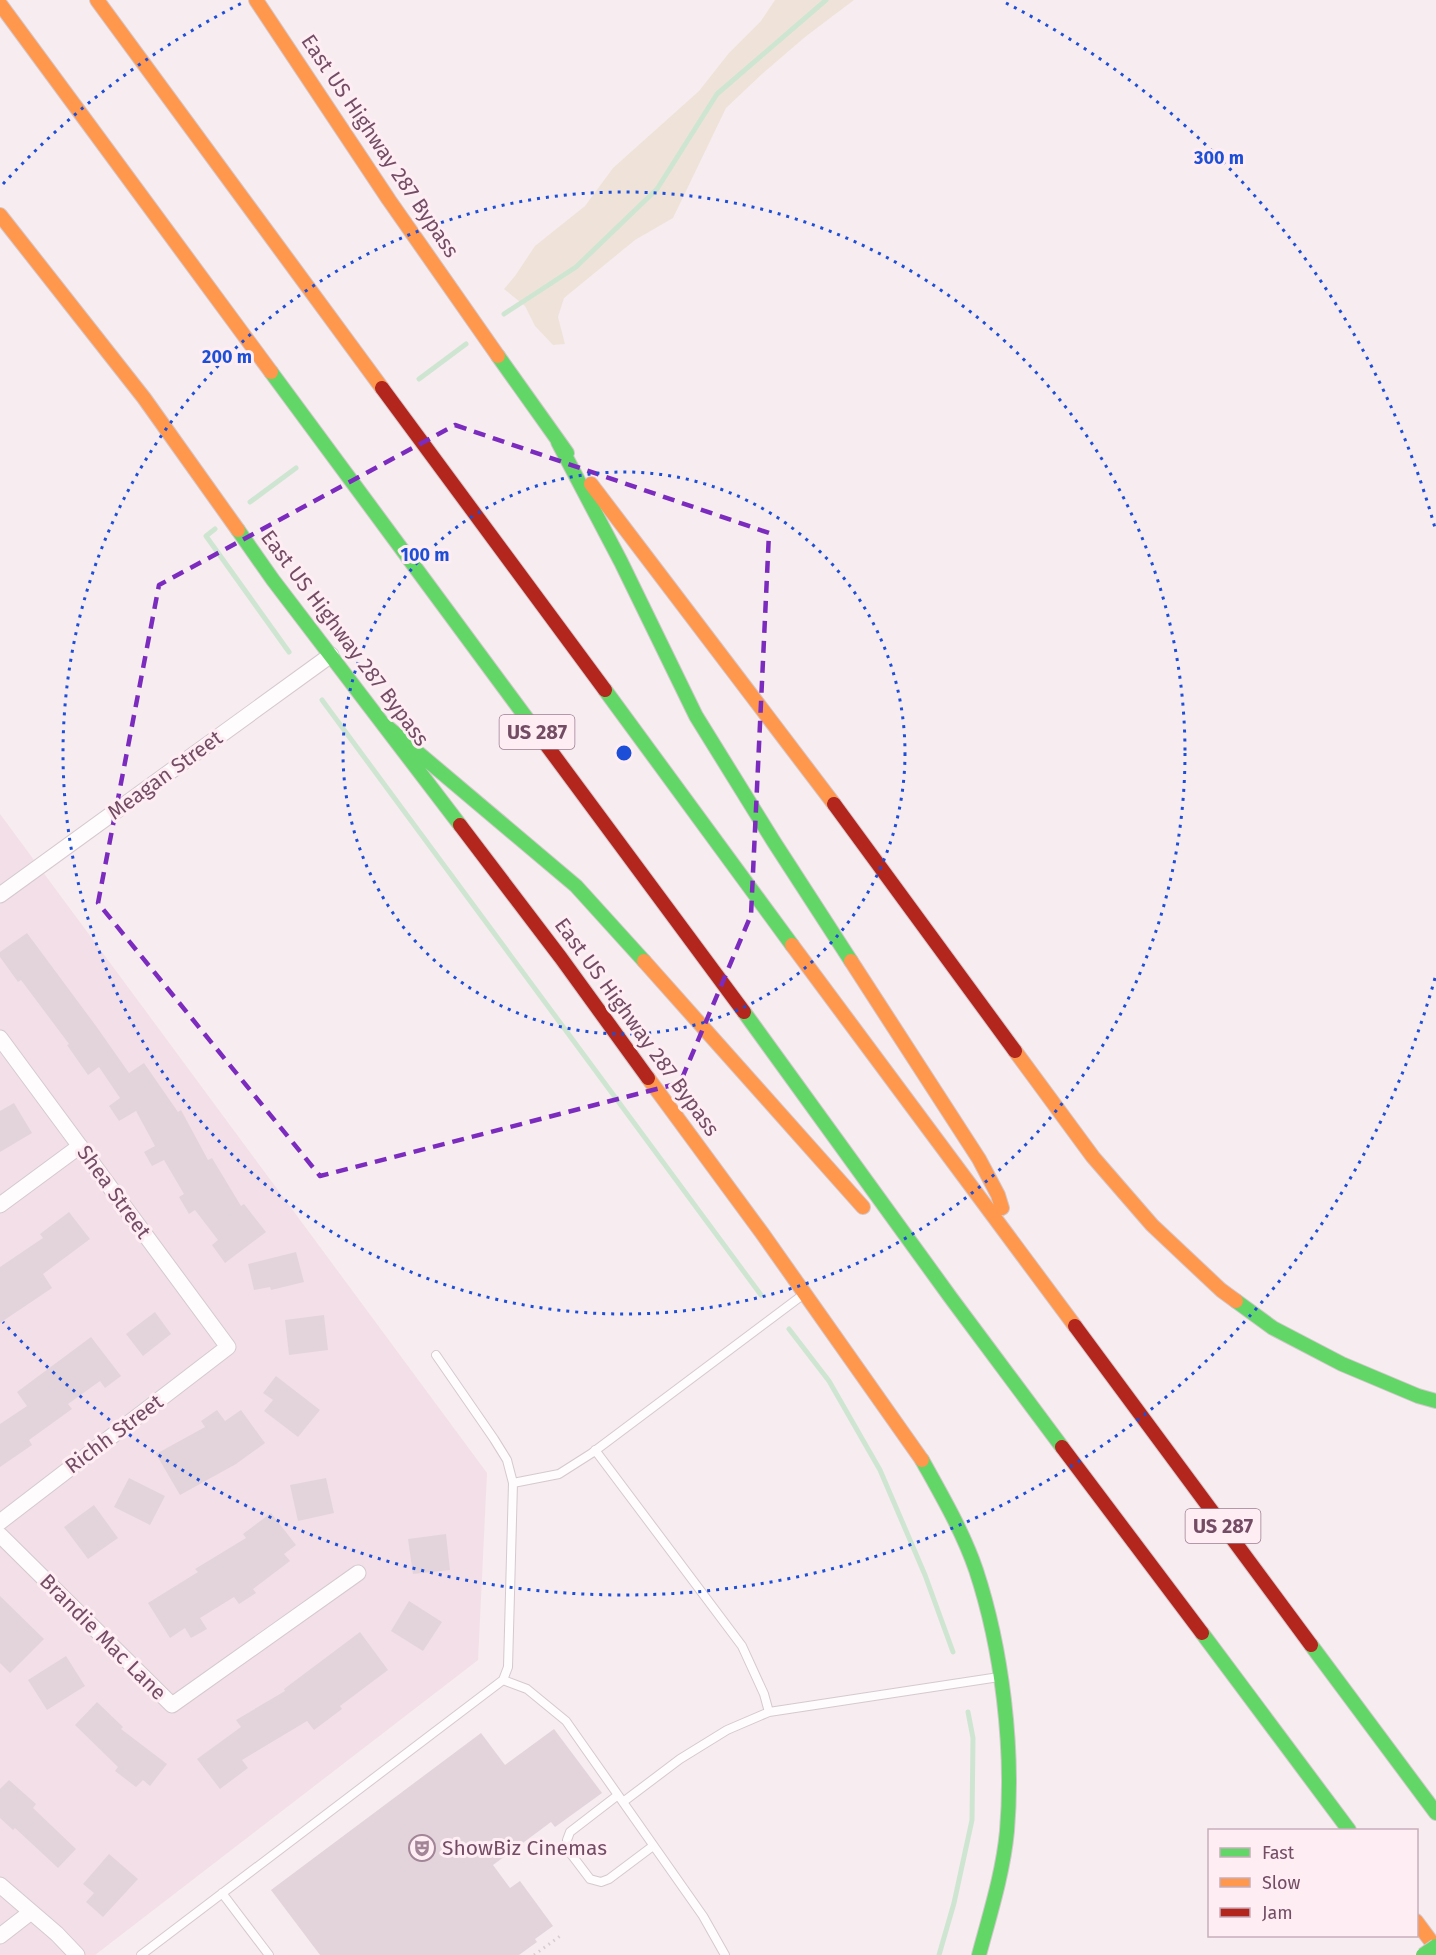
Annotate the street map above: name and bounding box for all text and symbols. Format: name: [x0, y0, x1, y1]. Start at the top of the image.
street label: East US Highway 287 Bypass: [295, 29, 465, 263]
text: 300 m: [1193, 147, 1244, 169]
text: 200 m: [202, 346, 252, 368]
street label: East US Highway 287 Bypass: [255, 525, 435, 751]
text: 100 m: [401, 544, 449, 566]
road number: US 287: [500, 715, 574, 749]
street label: Meagan Street: [103, 724, 228, 825]
centre of rings: [614, 743, 634, 763]
street label: East US Highway 287 Bypass: [549, 913, 725, 1141]
street label: Shea Street: [71, 1140, 157, 1244]
street label: Richh Street: [60, 1389, 168, 1479]
road number: US 287: [1186, 1509, 1260, 1543]
street label: Brandie Mac Lane: [34, 1568, 172, 1706]
legend: [1208, 1829, 1418, 1937]
theatre icon: ShowBiz Cinemas: [407, 1833, 437, 1863]
place label: ShowBiz Cinemas: [442, 1835, 607, 1861]
text: Fast: [1262, 1842, 1295, 1864]
text: Slow: [1262, 1872, 1301, 1894]
text: Jam: [1262, 1902, 1293, 1924]

